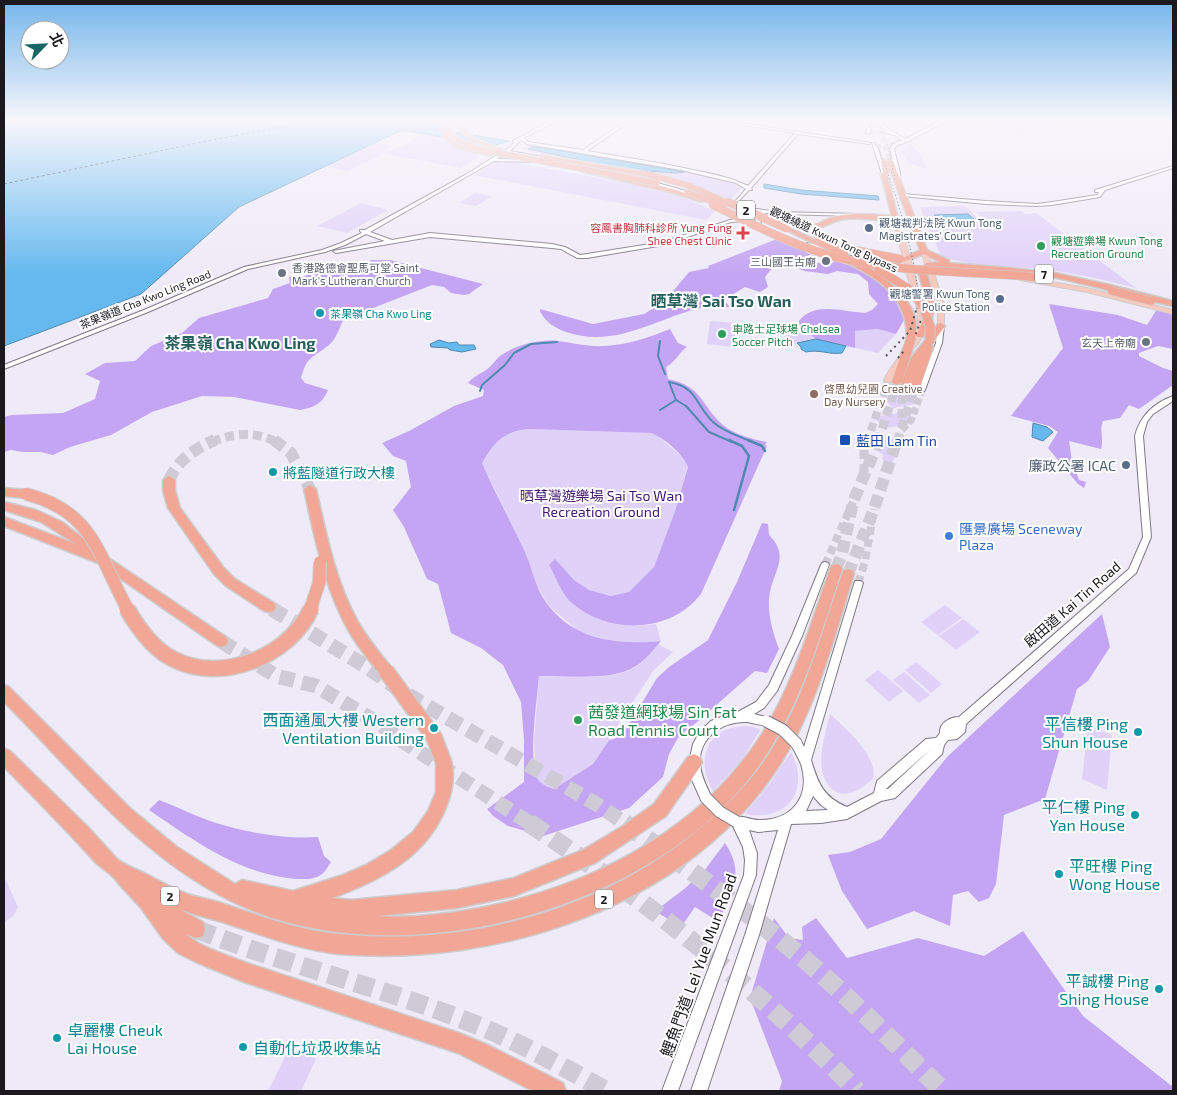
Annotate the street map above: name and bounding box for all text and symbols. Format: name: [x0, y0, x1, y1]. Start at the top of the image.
north arrow: [20, 20, 70, 70]
text: 北: [47, 30, 68, 49]
road number: 2: [737, 200, 755, 220]
street label: 觀塘繞道 Kwun Tong Bypass: [768, 204, 900, 274]
place label: 觀塘裁判法院 Kwun Tong Magistrates' Court: [879, 216, 1002, 242]
place label: 容鳳書胸肺科診所 Yung Fung Shee Chest Clinic: [590, 221, 732, 247]
marker: 觀塘裁判法院 Kwun Tong Magistrates' Court: [863, 222, 875, 234]
marker: 容鳳書胸肺科診所 Yung Fung Shee Chest Clinic: [736, 226, 750, 240]
place label: 觀塘遊樂場 Kwun Tong Recreation Ground: [1051, 234, 1163, 260]
marker: 觀塘遊樂場 Kwun Tong Recreation Ground: [1035, 240, 1047, 252]
place label: 三山國王古廟: [750, 255, 816, 268]
marker: 三山國王古廟: [820, 255, 832, 267]
place label: 香港路德會聖馬可堂 Saint Mark's Lutheran Church: [292, 261, 419, 287]
road number: 7: [1035, 264, 1053, 284]
street label: 茶果嶺道 Cha Kwo Ling Road: [78, 267, 212, 331]
marker: 香港路德會聖馬可堂 Saint Mark's Lutheran Church: [276, 267, 288, 279]
place label: 觀塘警署 Kwun Tong Police Station: [889, 287, 990, 313]
district label: 晒草灣 Sai Tso Wan: [651, 291, 791, 310]
marker: 觀塘警署 Kwun Tong Police Station: [994, 293, 1006, 305]
marker: 茶果嶺 Cha Kwo Ling: [314, 307, 326, 319]
place label: 茶果嶺 Cha Kwo Ling: [330, 307, 432, 320]
place label: 車路士足球場 Chelsea Soccer Pitch: [732, 322, 840, 348]
marker: 車路士足球場 Chelsea Soccer Pitch: [716, 328, 728, 340]
district label: 茶果嶺 Cha Kwo Ling: [164, 333, 316, 352]
place label: 玄天上帝廟: [1081, 336, 1136, 349]
marker: 玄天上帝廟: [1140, 336, 1152, 348]
place label: 啓思幼兒園 Creative Day Nursery: [824, 382, 923, 408]
marker: 啓思幼兒園 Creative Day Nursery: [808, 388, 820, 400]
place label: 藍田 Lam Tin: [856, 432, 937, 449]
marker: 藍田 Lam Tin: [838, 433, 852, 447]
place label: 廉政公署 ICAC: [1029, 457, 1116, 474]
marker: 廉政公署 ICAC: [1120, 459, 1132, 471]
place label: 將藍隧道行政大樓: [283, 464, 395, 481]
marker: 將藍隧道行政大樓: [267, 466, 279, 478]
park label: 晒草灣遊樂場 Sai Tso Wan Recreation Ground: [520, 487, 682, 520]
place label: 匯景廣場 Sceneway Plaza: [959, 520, 1083, 553]
marker: 匯景廣場 Sceneway Plaza: [943, 530, 955, 542]
street label: 啟田道 Kai Tin Road: [1020, 557, 1124, 651]
place label: 茜發道網球場 Sin Fat Road Tennis Court: [588, 702, 737, 739]
place label: 西面通風大樓 Western Ventilation Building: [262, 710, 424, 747]
marker: 茜發道網球場 Sin Fat Road Tennis Court: [572, 714, 584, 726]
place label: 平信樓 Ping Shun House: [1042, 714, 1128, 751]
marker: 西面通風大樓 Western Ventilation Building: [428, 722, 440, 734]
marker: 平信樓 Ping Shun House: [1132, 726, 1144, 738]
place label: 平仁樓 Ping Yan House: [1042, 797, 1125, 834]
marker: 平仁樓 Ping Yan House: [1129, 809, 1141, 821]
place label: 平旺樓 Ping Wong House: [1069, 856, 1160, 893]
marker: 平旺樓 Ping Wong House: [1053, 868, 1065, 880]
street label: 鯉魚門道 Lei Yue Mun Road: [656, 871, 740, 1059]
road number: 2: [161, 886, 179, 906]
road number: 2: [595, 890, 613, 909]
place label: 平誠樓 Ping Shing House: [1059, 971, 1149, 1008]
marker: 平誠樓 Ping Shing House: [1153, 983, 1165, 995]
place label: 卓麗樓 Cheuk Lai House: [67, 1020, 163, 1057]
marker: 卓麗樓 Cheuk Lai House: [51, 1032, 63, 1044]
place label: 自動化垃圾收集站: [253, 1038, 381, 1057]
marker: 自動化垃圾收集站: [237, 1041, 249, 1053]

